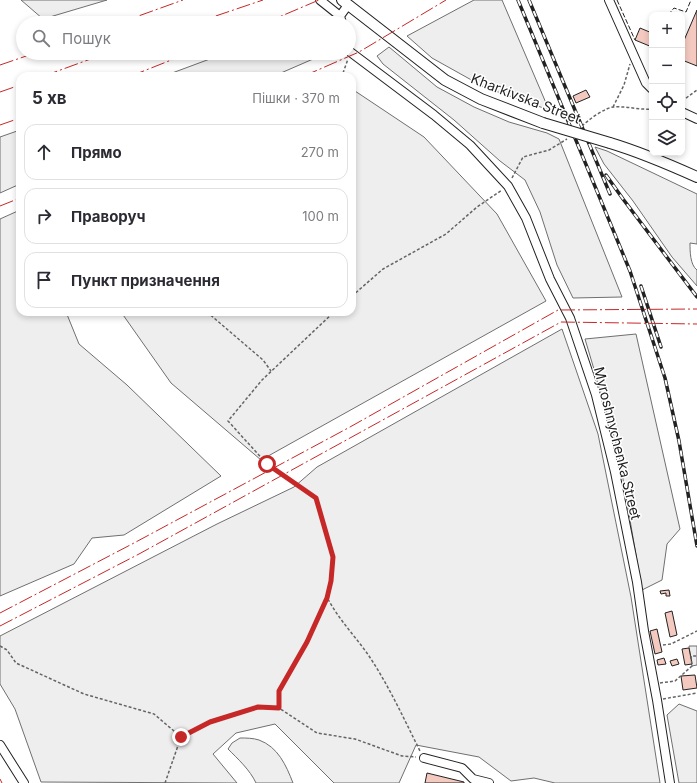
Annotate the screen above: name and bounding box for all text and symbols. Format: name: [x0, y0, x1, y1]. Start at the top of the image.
map controls: [649, 12, 685, 156]
button: +: [649, 12, 685, 48]
search box: [16, 16, 356, 60]
icon: search: [30, 27, 52, 49]
text: Пошук: [62, 29, 111, 48]
button: −: [649, 48, 685, 84]
street label: Kharkivska Street: [469, 69, 584, 127]
button: locate: [649, 84, 685, 120]
text: 5 хв: [32, 88, 67, 108]
text: Пішки · 370 m: [252, 90, 340, 106]
button: layers: [649, 120, 685, 156]
icon: ahead: [33, 141, 55, 163]
text: Прямо: [71, 143, 122, 162]
text: 270 m: [301, 144, 339, 160]
icon: right: [33, 205, 55, 227]
text: Праворуч: [71, 207, 145, 226]
text: 100 m: [302, 208, 339, 224]
icon: arrive: [33, 269, 55, 291]
text: Пункт призначення: [71, 271, 220, 290]
street label: Myroshnychenka Street: [591, 365, 645, 522]
route start: [258, 455, 276, 473]
route end: [172, 728, 190, 746]

